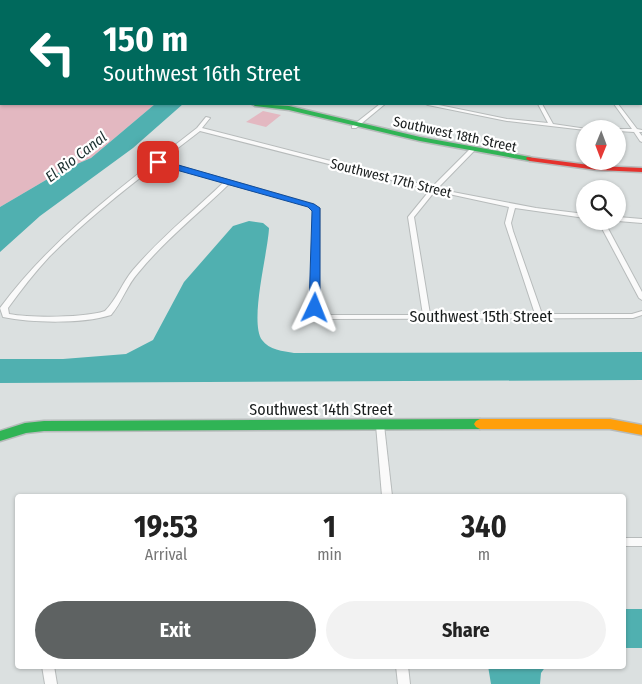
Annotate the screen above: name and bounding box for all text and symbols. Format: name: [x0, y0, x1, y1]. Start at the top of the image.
text: 150 m: [103, 18, 188, 60]
icon: left: [20, 20, 85, 85]
text: Southwest 16th Street: [103, 60, 300, 87]
street label: Southwest 18th Street: [392, 113, 519, 156]
north arrow: [576, 120, 626, 170]
map controls: [576, 120, 626, 230]
water label: El Rio Canal: [42, 128, 110, 186]
pin: [137, 141, 179, 183]
icon: arrive: [144, 148, 172, 176]
street label: Southwest 17th Street: [329, 155, 454, 202]
button: search: [576, 180, 626, 230]
position arrow: [288, 281, 340, 333]
street label: Southwest 15th Street: [410, 307, 553, 326]
street label: Southwest 14th Street: [249, 400, 393, 419]
text: 19:53: [134, 509, 198, 545]
text: 1: [323, 509, 336, 545]
text: 340: [461, 509, 507, 545]
text: Arrival: [145, 545, 187, 564]
text: min: [317, 545, 342, 564]
text: m: [478, 545, 490, 564]
button: Exit: [35, 601, 316, 659]
button: Share: [326, 601, 606, 659]

